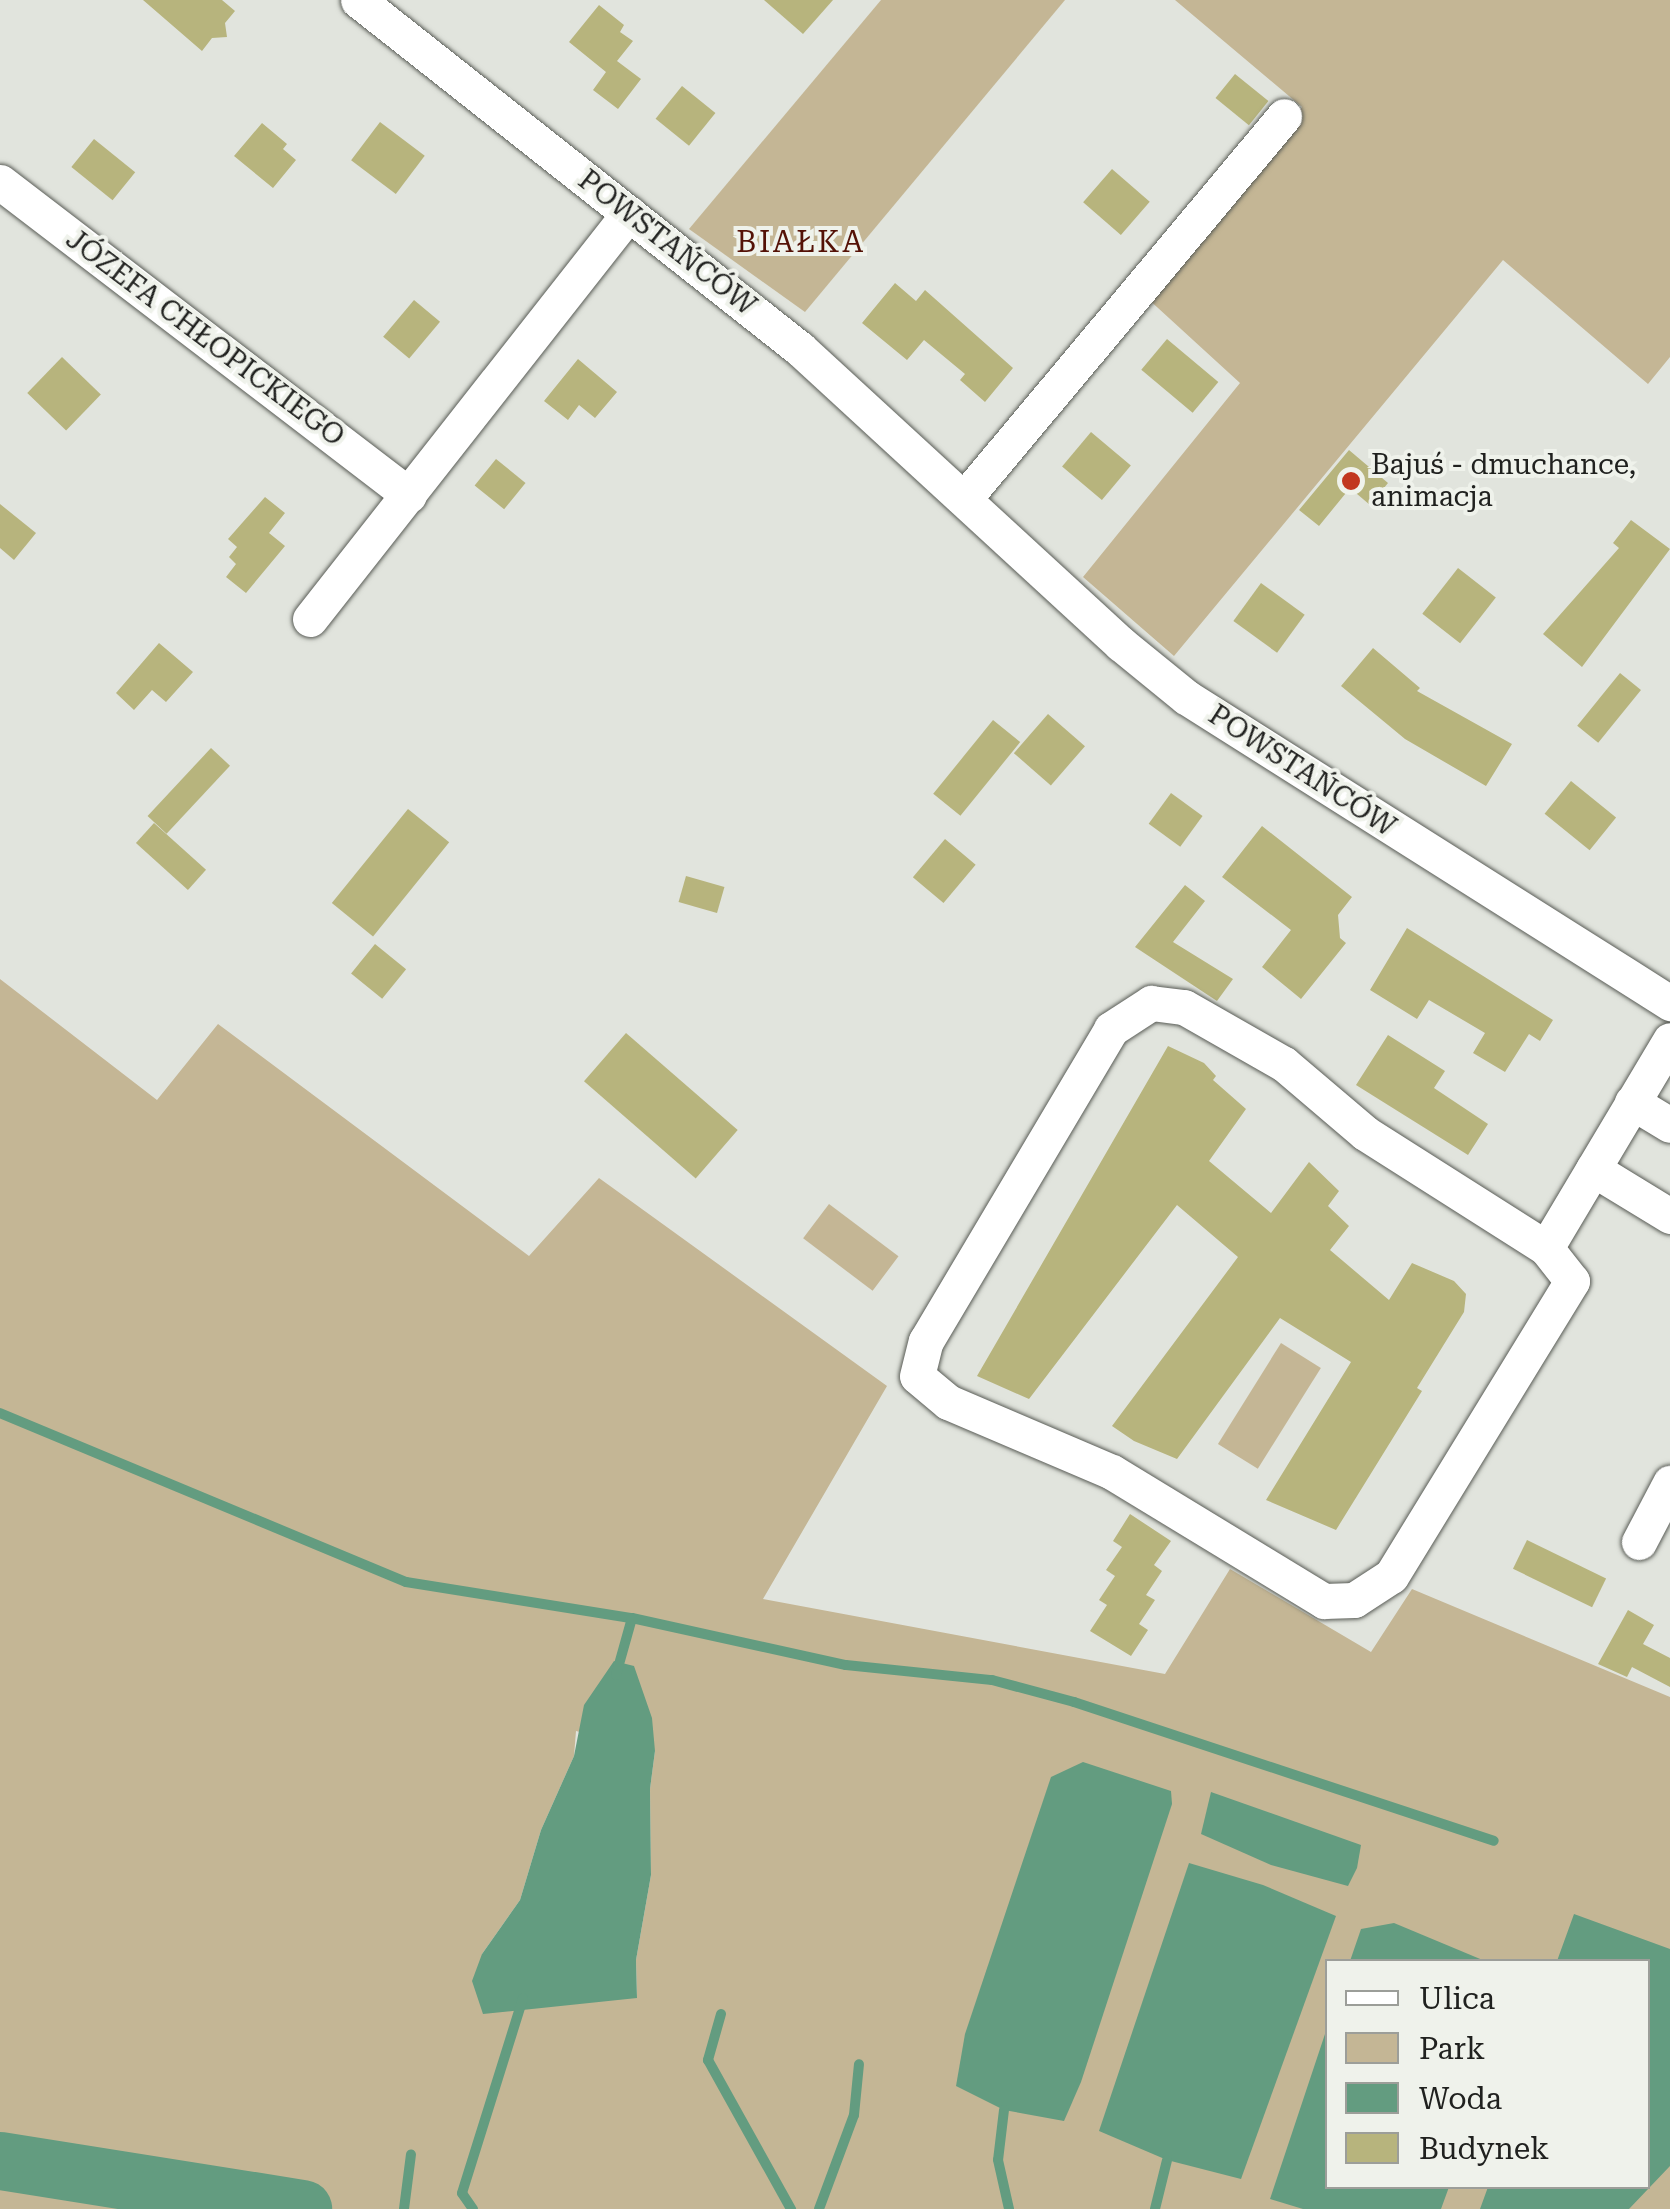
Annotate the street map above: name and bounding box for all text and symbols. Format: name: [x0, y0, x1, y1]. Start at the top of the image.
street label: POWSTAŃCÓW: [572, 163, 762, 323]
street label: JÓZEFA CHŁOPICKIEGO: [59, 222, 351, 454]
district label: BIAŁKA: [736, 224, 866, 260]
place label: Bajuś - dmuchance, animacja: [1371, 448, 1636, 514]
marker: Bajuś - dmuchance, animacja: [1340, 470, 1362, 492]
street label: POWSTAŃCÓW: [1202, 698, 1402, 844]
legend: [1325, 1959, 1650, 2189]
text: Ulica: [1419, 1981, 1495, 2016]
text: Park: [1419, 2031, 1485, 2066]
text: Woda: [1419, 2081, 1502, 2116]
text: Budynek: [1419, 2131, 1549, 2166]

